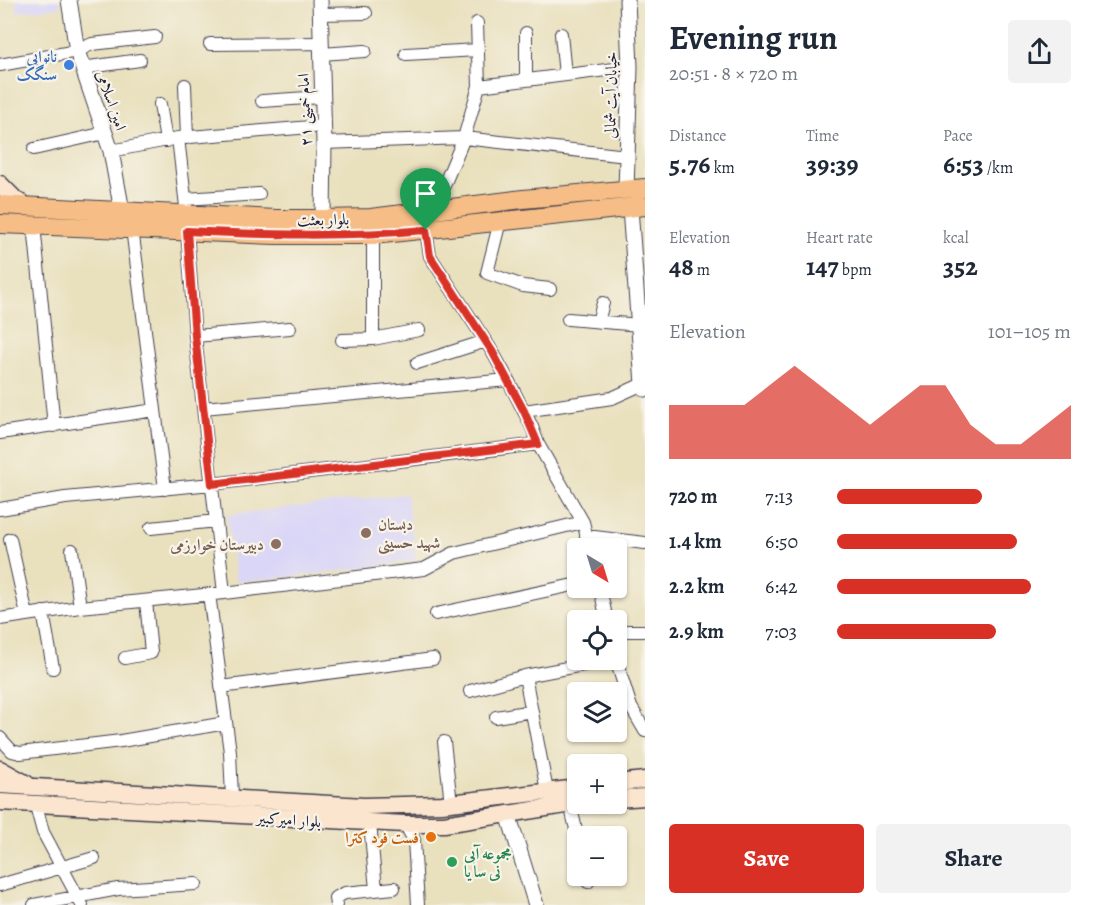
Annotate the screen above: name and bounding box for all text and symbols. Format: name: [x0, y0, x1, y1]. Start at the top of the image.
text: Evening run: [669, 15, 838, 60]
button: share: [1008, 20, 1071, 83]
place label: نانوایی سنگک: [16, 46, 57, 86]
street label: خیابان آیت شمالی: [599, 51, 623, 139]
marker: نانوایی سنگک: [62, 58, 76, 72]
text: 20:51 · 8 × 720 m: [669, 60, 798, 87]
street label: امین اسلامی: [90, 67, 132, 133]
street label: امام خمینی ۲۱: [293, 73, 320, 147]
text: Distance: [669, 125, 726, 147]
text: Time: [806, 125, 839, 147]
text: Pace: [943, 125, 973, 147]
text: 5.76: [669, 147, 711, 182]
text: 39:39: [806, 147, 859, 182]
text: 6:53: [943, 147, 984, 182]
text: km: [711, 157, 735, 179]
text: /km: [984, 157, 1013, 179]
pin: [400, 168, 451, 230]
icon: arrive: [409, 177, 442, 210]
street label: بلوار بعثت: [297, 209, 349, 231]
text: Elevation: [669, 227, 730, 249]
text: Heart rate: [806, 227, 873, 249]
text: kcal: [943, 227, 969, 249]
text: 48: [669, 249, 694, 284]
text: 147: [806, 249, 839, 284]
text: 352: [943, 249, 978, 284]
text: m: [694, 259, 710, 281]
text: bpm: [839, 259, 872, 281]
text: Elevation: [669, 318, 746, 345]
text: 101–105 m: [988, 318, 1071, 345]
text: 720 m: [669, 483, 718, 510]
text: 7:13: [765, 483, 793, 510]
place label: دبستان شهید حسینی: [378, 514, 440, 555]
marker: دبستان شهید حسینی: [359, 526, 373, 540]
text: 1.4 km: [669, 528, 722, 555]
text: 6:50: [765, 528, 798, 555]
place label: دبیرستان خوارزمی: [169, 534, 264, 556]
marker: دبیرستان خوارزمی: [269, 537, 283, 551]
north arrow: [567, 538, 627, 598]
map controls: [567, 538, 627, 886]
text: 2.2 km: [669, 573, 724, 600]
text: 6:42: [765, 573, 798, 600]
button: locate: [567, 610, 627, 670]
text: 2.9 km: [669, 618, 724, 645]
text: 7:03: [765, 618, 797, 645]
button: layers: [567, 682, 627, 742]
button: +: [567, 754, 627, 814]
street label: بلوار امیرکبیر: [254, 807, 322, 833]
button: Save: [669, 824, 864, 893]
button: Share: [876, 824, 1071, 893]
button: −: [567, 826, 627, 886]
place label: فست فود کترا: [345, 827, 419, 849]
marker: فست فود کترا: [424, 830, 438, 844]
place label: مجموعه آبی نی سا یا: [463, 843, 512, 883]
marker: مجموعه آبی نی سا یا: [445, 855, 459, 869]

